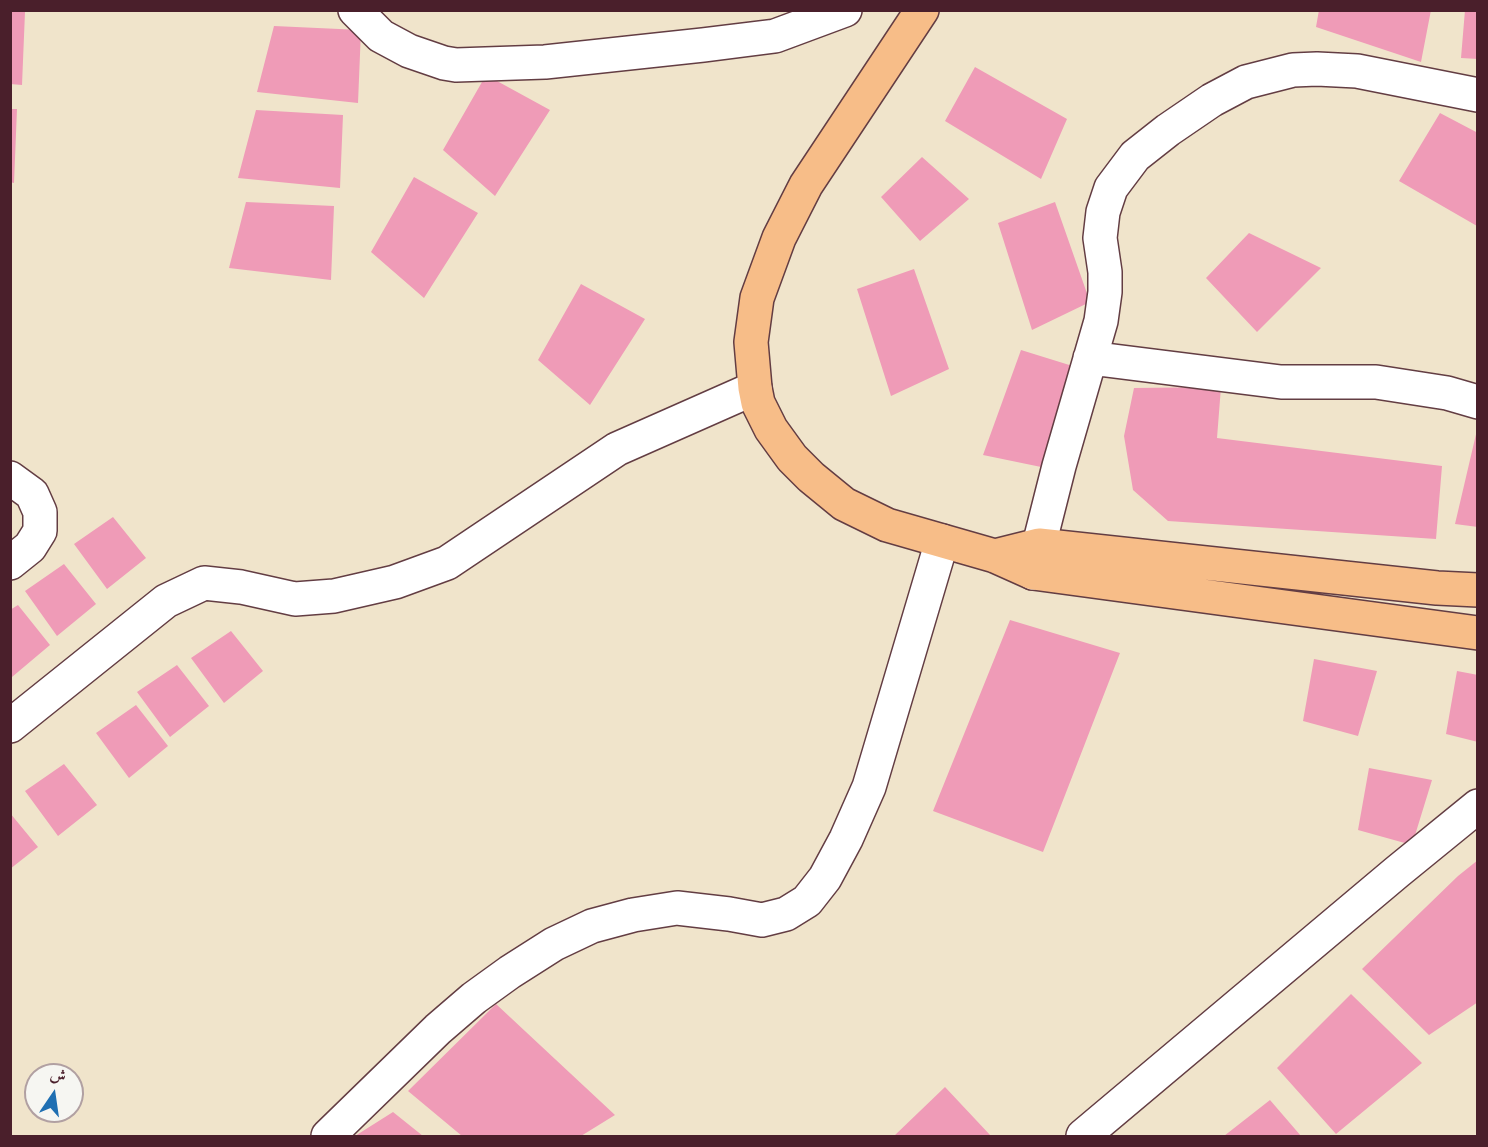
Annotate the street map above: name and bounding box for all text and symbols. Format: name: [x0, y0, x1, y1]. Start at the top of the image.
north arrow: [24, 1063, 84, 1123]
text: ش: [47, 1064, 68, 1090]

